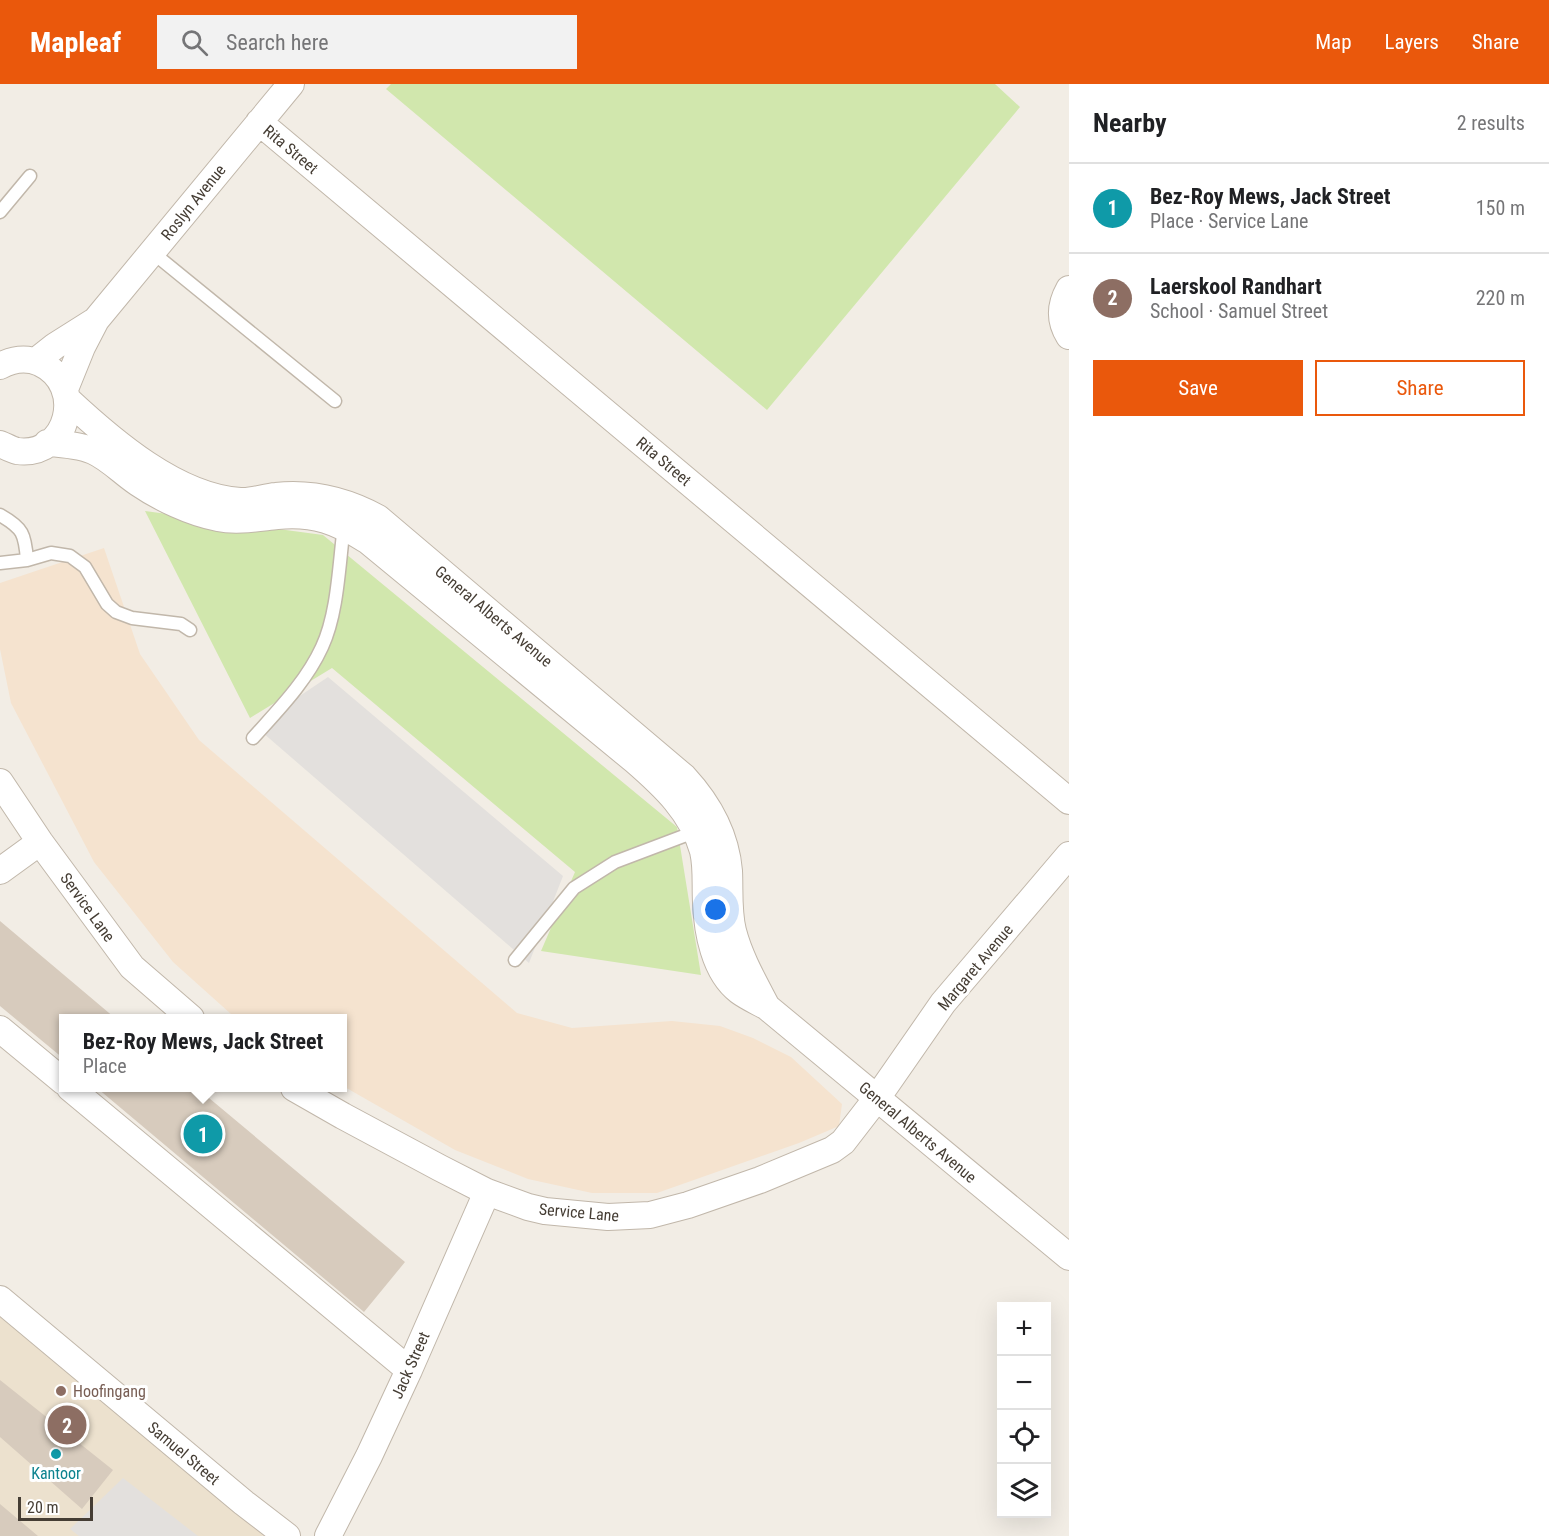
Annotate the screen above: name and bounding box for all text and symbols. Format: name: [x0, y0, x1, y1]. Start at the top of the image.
search box: [157, 15, 577, 69]
text: Mapleaf: [30, 26, 121, 59]
icon: search: [178, 26, 211, 59]
text: Search here: [226, 30, 328, 55]
text: Map: [1315, 30, 1352, 54]
text: Layers: [1385, 30, 1439, 54]
text: Share: [1472, 30, 1519, 54]
text: Nearby: [1093, 108, 1167, 138]
text: 2 results: [1457, 111, 1525, 135]
street label: Rita Street: [259, 121, 322, 178]
street label: Roslyn Avenue: [157, 161, 230, 244]
text: Bez-Roy Mews, Jack Street: [1150, 184, 1391, 209]
text: 1: [1107, 196, 1118, 220]
text: 150 m: [1476, 196, 1525, 220]
text: Place · Service Lane: [1150, 209, 1308, 233]
text: Laerskool Randhart: [1150, 274, 1322, 299]
text: 2: [1107, 286, 1118, 310]
text: 220 m: [1476, 286, 1525, 310]
text: School · Samuel Street: [1150, 299, 1328, 323]
button: Save: [1093, 360, 1303, 416]
button: Share: [1315, 360, 1525, 416]
street label: Rita Street: [632, 433, 695, 490]
street label: General Alberts Avenue: [431, 562, 556, 671]
street label: Service Lane: [56, 869, 119, 945]
your location: [701, 895, 730, 924]
street label: Margaret Avenue: [934, 920, 1017, 1014]
popup: [59, 1014, 347, 1092]
text: Bez-Roy Mews, Jack Street: [83, 1029, 323, 1054]
text: Place: [83, 1054, 127, 1078]
street label: General Alberts Avenue: [855, 1078, 980, 1187]
pin: 1: [184, 1112, 222, 1156]
street label: Service Lane: [538, 1200, 620, 1225]
map controls: [997, 1302, 1051, 1518]
button: +: [997, 1302, 1051, 1356]
street label: Jack Street: [387, 1329, 434, 1402]
button: −: [997, 1356, 1051, 1410]
place label: Hoofingang: [73, 1382, 146, 1401]
marker: Hoofingang: [54, 1384, 68, 1398]
pin: 2: [48, 1402, 86, 1448]
button: locate: [997, 1410, 1051, 1464]
street label: Samuel Street: [144, 1418, 224, 1489]
marker: Kantoor: [49, 1447, 63, 1461]
place label: Kantoor: [31, 1464, 81, 1483]
button: layers: [997, 1464, 1051, 1518]
scale bar: [18, 1494, 93, 1522]
text: 20 m: [27, 1498, 59, 1517]

